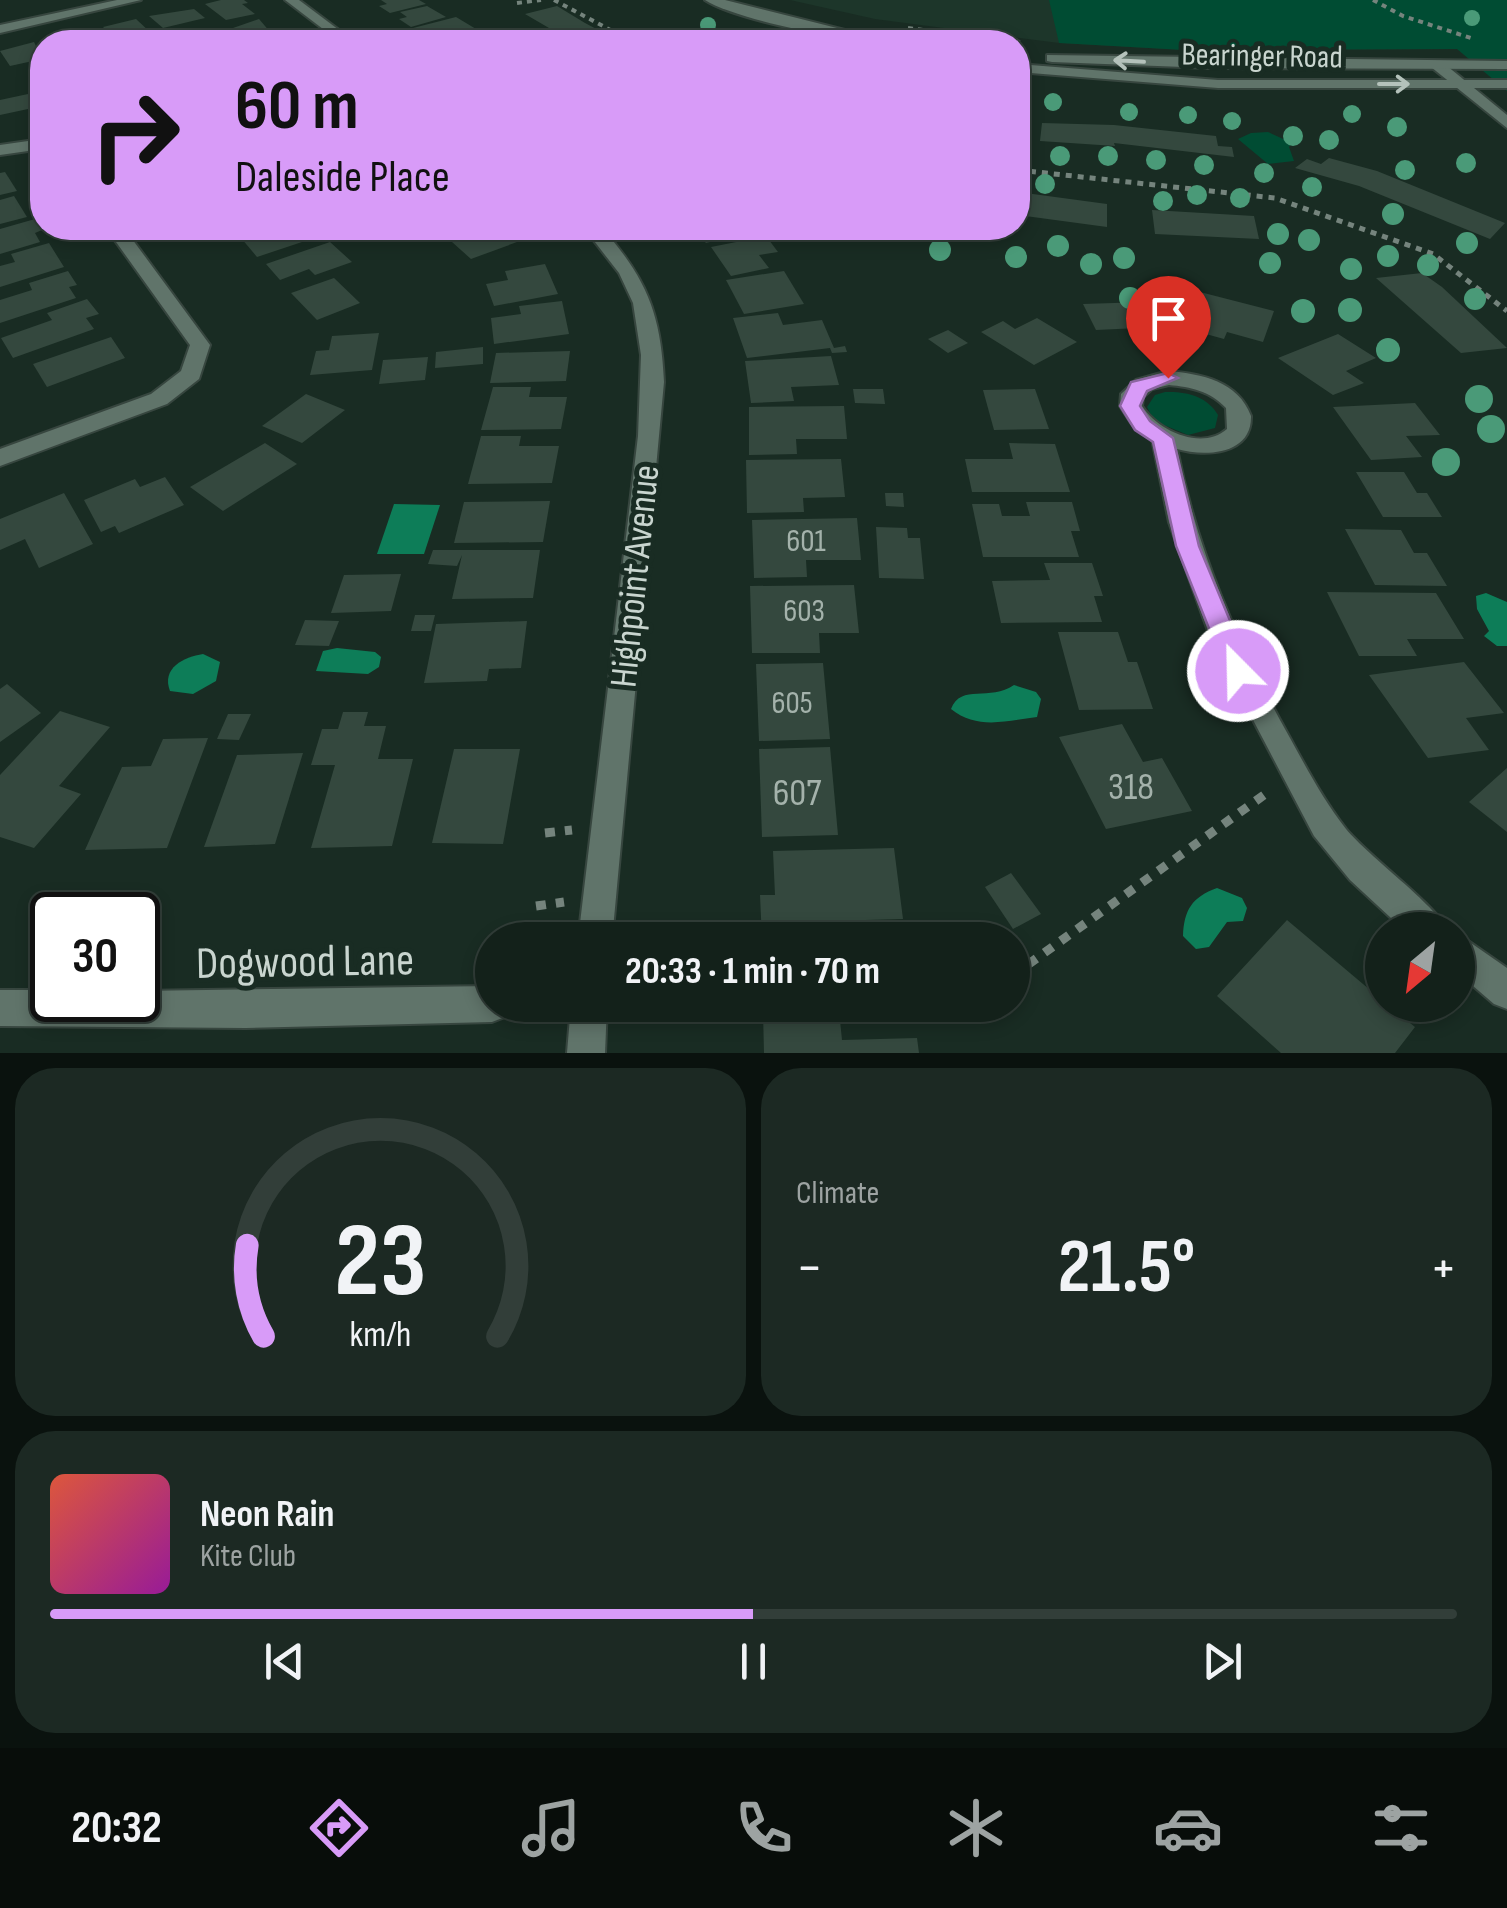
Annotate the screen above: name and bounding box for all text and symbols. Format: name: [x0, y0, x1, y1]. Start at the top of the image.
street label: Bearinger Road: [1181, 36, 1343, 77]
one-way arrow: [1113, 51, 1145, 70]
text: 60 m: [235, 65, 359, 149]
icon: right: [70, 70, 200, 200]
one-way arrow: [1378, 74, 1410, 94]
text: Daleside Place: [235, 150, 450, 205]
pin: [1126, 276, 1211, 379]
icon: arrive: [1141, 291, 1196, 346]
street label: Highpoint Avenue: [601, 463, 670, 690]
house number: 601: [786, 522, 826, 561]
house number: 603: [783, 592, 825, 631]
position arrow: [1186, 619, 1290, 723]
house number: 605: [771, 684, 813, 723]
house number: 318: [1108, 765, 1154, 810]
house number: 607: [773, 771, 821, 816]
speed limit sign: 30: [30, 892, 160, 1022]
north arrow: [1365, 912, 1475, 1022]
map controls: [1365, 912, 1475, 1022]
street label: Dogwood Lane: [196, 933, 414, 992]
text: 20:33 · 1 min · 70 m: [625, 949, 880, 994]
text: Climate: [796, 1174, 879, 1213]
text: 23: [334, 1200, 427, 1325]
text: 21.5°: [1058, 1223, 1195, 1314]
text: −: [796, 1235, 823, 1302]
text: +: [1430, 1235, 1457, 1302]
text: km/h: [350, 1314, 411, 1357]
text: Neon Rain: [200, 1492, 334, 1537]
text: Kite Club: [200, 1537, 296, 1576]
icon: previous: [257, 1634, 312, 1689]
icon: pause: [726, 1634, 781, 1689]
icon: next: [1195, 1634, 1250, 1689]
icon: directions: [304, 1793, 374, 1863]
icon: music: [516, 1793, 586, 1863]
icon: phone: [729, 1793, 799, 1863]
icon: climate: [941, 1793, 1011, 1863]
icon: car: [1153, 1793, 1223, 1863]
icon: filters: [1366, 1793, 1436, 1863]
text: 20:32: [71, 1801, 162, 1856]

